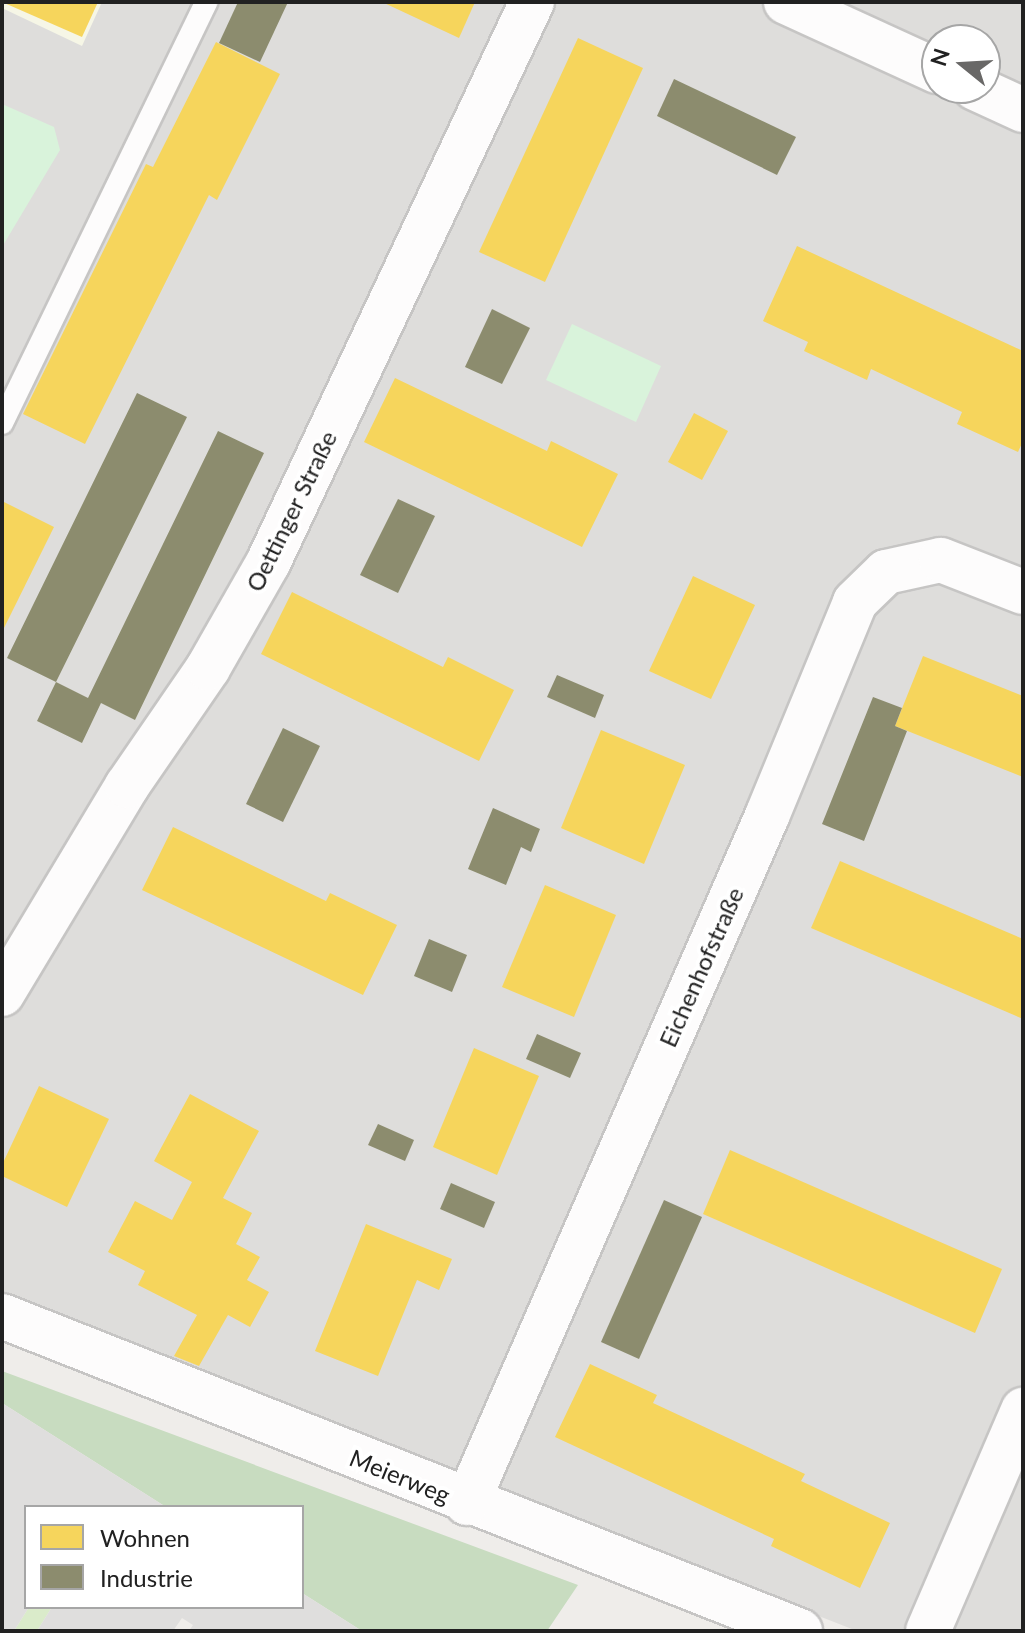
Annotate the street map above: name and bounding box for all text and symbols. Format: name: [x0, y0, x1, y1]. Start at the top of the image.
north arrow: [921, 24, 1001, 104]
text: N: [924, 45, 955, 69]
street label: Oettinger Straße: [240, 426, 342, 596]
street label: Eichenhofstraße: [653, 883, 749, 1051]
street label: Meierweg: [346, 1443, 454, 1509]
legend: [24, 1505, 304, 1609]
text: Wohnen: [100, 1523, 190, 1552]
text: Industrie: [100, 1563, 193, 1592]

